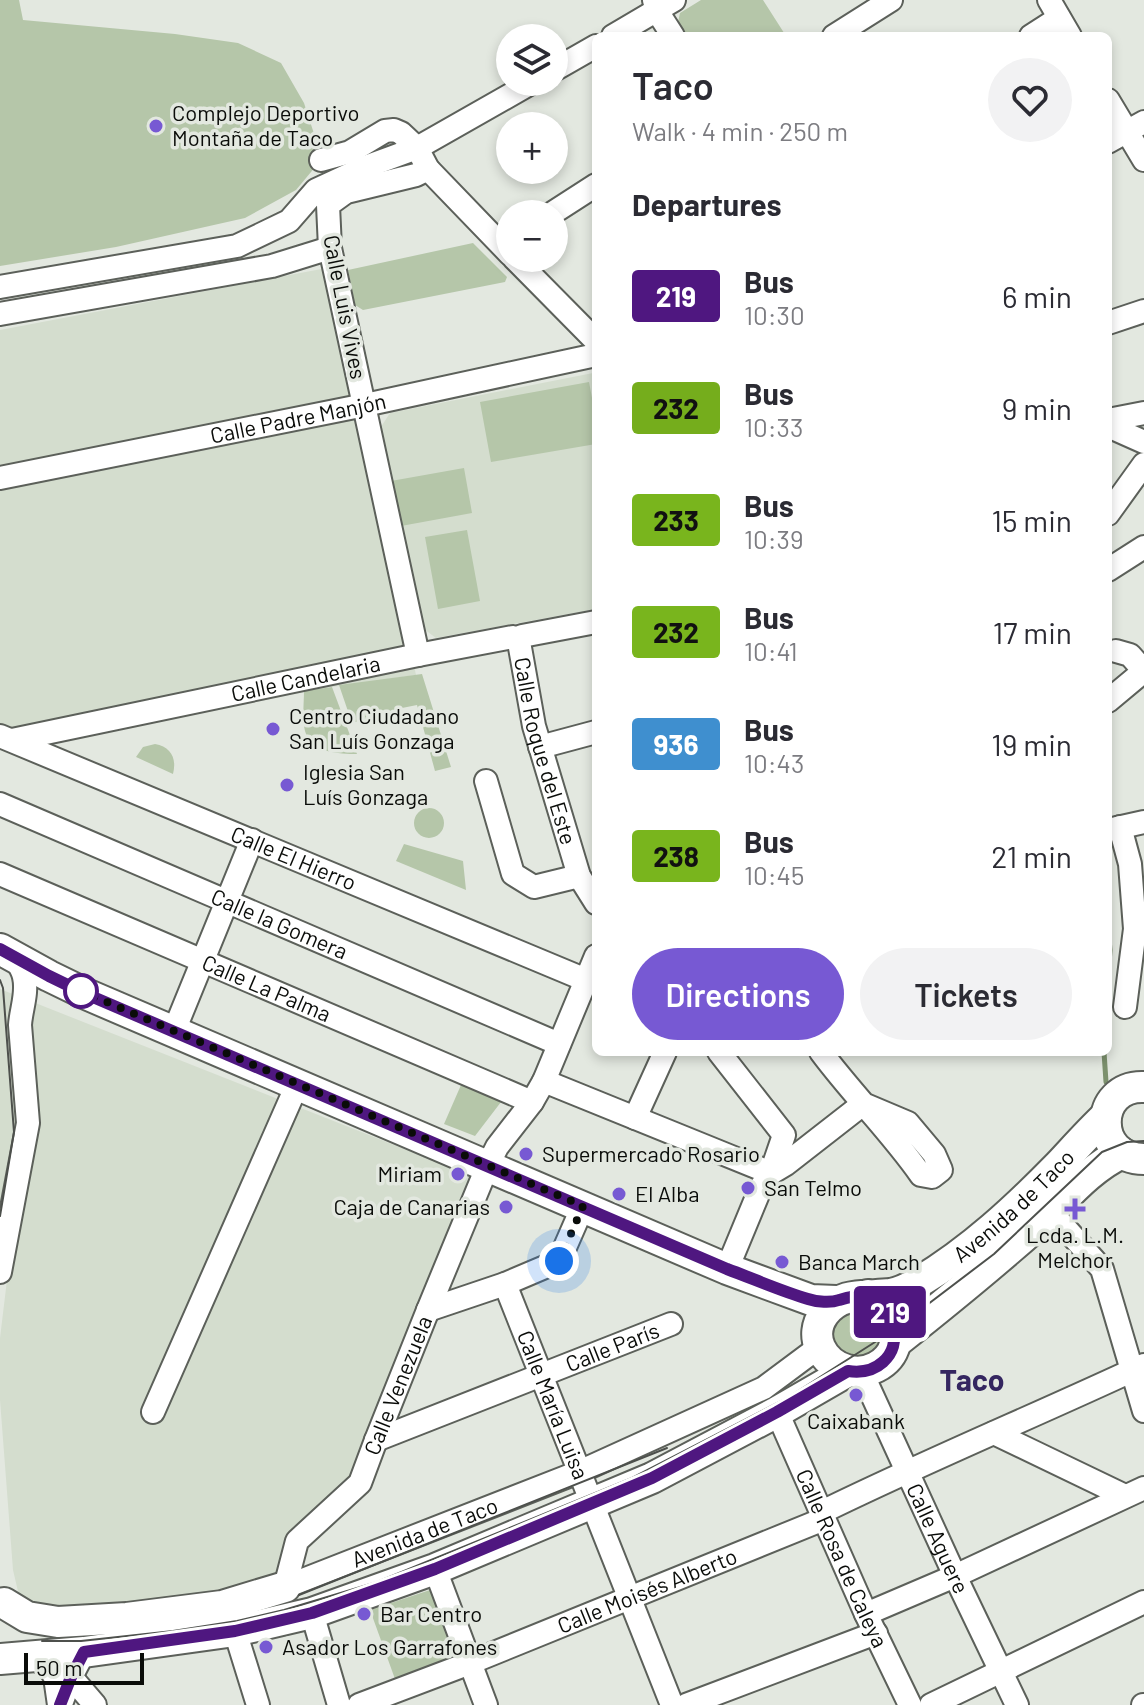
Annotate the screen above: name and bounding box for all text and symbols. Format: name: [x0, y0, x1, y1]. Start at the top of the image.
map controls: [496, 24, 568, 272]
button: layers: [496, 24, 568, 96]
button: heart: [988, 58, 1072, 142]
text: Taco: [632, 62, 714, 108]
place label: Complejo Deportivo Montaña de Taco: [172, 99, 360, 150]
button: +: [496, 112, 568, 184]
text: Walk · 4 min · 250 m: [632, 115, 848, 146]
marker: Complejo Deportivo Montaña de Taco: [147, 117, 165, 135]
text: Departures: [632, 186, 782, 222]
button: −: [496, 200, 568, 272]
street label: Calle Luis Vives: [319, 233, 373, 381]
text: Bus: [744, 263, 794, 299]
text: 6 min: [1002, 278, 1072, 314]
text: 219: [656, 279, 696, 313]
text: 10:30: [744, 299, 805, 330]
text: Bus: [744, 375, 794, 411]
street label: Calle Padre Manjón: [208, 387, 388, 448]
text: 9 min: [1002, 390, 1072, 426]
text: 232: [653, 391, 699, 425]
text: 10:33: [744, 411, 803, 442]
text: Bus: [744, 487, 794, 523]
text: 15 min: [991, 502, 1072, 538]
text: 233: [653, 503, 699, 537]
text: 10:39: [744, 523, 804, 554]
text: Bus: [744, 599, 794, 635]
text: 17 min: [993, 614, 1072, 650]
text: 232: [653, 615, 699, 649]
text: 10:41: [744, 635, 798, 666]
street label: Calle Candelaria: [228, 649, 382, 706]
street label: Calle Roque del Este: [510, 655, 583, 847]
place label: Centro Ciudadano San Luís Gonzaga: [289, 702, 459, 753]
text: Bus: [744, 711, 794, 747]
marker: Centro Ciudadano San Luís Gonzaga: [264, 720, 282, 738]
text: 19 min: [991, 726, 1072, 762]
text: 936: [653, 727, 699, 761]
text: 10:43: [744, 747, 804, 778]
place label: Iglesia San Luís Gonzaga: [303, 758, 428, 809]
marker: Iglesia San Luís Gonzaga: [278, 776, 296, 794]
street label: Calle El Hierro: [227, 820, 360, 895]
text: Bus: [744, 823, 794, 859]
text: 21 min: [991, 838, 1072, 874]
text: 238: [653, 839, 699, 873]
text: 10:45: [744, 859, 804, 890]
street label: Calle la Gomera: [208, 882, 352, 964]
street label: Calle La Palma: [199, 948, 335, 1026]
button: Directions: [632, 948, 844, 1040]
button: Tickets: [860, 948, 1072, 1040]
unlabelled marker: [64, 974, 98, 1008]
place label: Supermercado Rosario: [542, 1140, 760, 1166]
street label: Avenida de Taco: [948, 1144, 1079, 1267]
marker: Supermercado Rosario: [517, 1145, 535, 1163]
place label: Miriam: [378, 1160, 442, 1186]
marker: Miriam: [449, 1165, 467, 1183]
place label: San Telmo: [764, 1174, 862, 1200]
marker: San Telmo: [739, 1179, 757, 1197]
place label: El Alba: [635, 1180, 699, 1206]
marker: El Alba: [610, 1185, 628, 1203]
place label: Caja de Canarias: [333, 1193, 490, 1219]
marker: Caja de Canarias: [497, 1198, 515, 1216]
marker: Lcda. L.M. Melchor: [1066, 1200, 1084, 1218]
place label: Lcda. L.M. Melchor: [1026, 1221, 1124, 1272]
your location: [539, 1241, 579, 1281]
place label: Banca March: [798, 1248, 920, 1274]
marker: Banca March: [773, 1253, 791, 1271]
line badge: 219: [844, 1286, 936, 1338]
text: 219: [870, 1295, 910, 1329]
street label: Calle Venezuela: [358, 1312, 436, 1458]
street label: Calle París: [562, 1316, 662, 1376]
street label: Calle María Luisa: [513, 1326, 595, 1483]
district label: Taco: [940, 1361, 1004, 1397]
marker: Caixabank: [847, 1386, 865, 1404]
place label: Caixabank: [807, 1407, 905, 1433]
street label: Calle Rosa de Caleya: [792, 1465, 894, 1651]
street label: Calle Aguere: [902, 1479, 975, 1597]
street label: Avenida de Taco: [348, 1491, 501, 1572]
street label: Calle Moisés Alberto: [553, 1542, 740, 1638]
place label: Bar Centro: [380, 1600, 482, 1626]
marker: Bar Centro: [355, 1605, 373, 1623]
place label: Asador Los Garrafones: [282, 1633, 497, 1659]
marker: Asador Los Garrafones: [257, 1638, 275, 1656]
scale bar: [24, 1649, 144, 1685]
text: 50 m: [36, 1654, 82, 1680]

